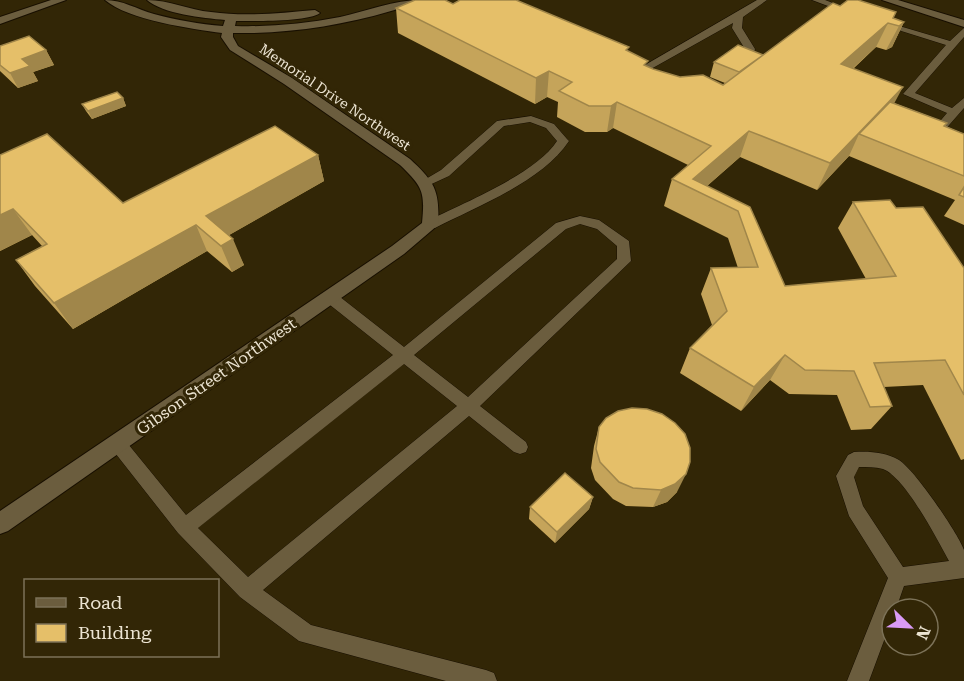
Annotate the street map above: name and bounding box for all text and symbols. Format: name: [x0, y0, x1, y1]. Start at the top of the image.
street label: Memorial Drive Northwest: [256, 40, 414, 154]
street label: Gibson Street Northwest: [133, 314, 300, 439]
legend: [24, 579, 219, 657]
text: Road: [78, 592, 123, 613]
north arrow: [880, 597, 940, 657]
text: Building: [78, 622, 152, 643]
text: N: [912, 623, 934, 642]

